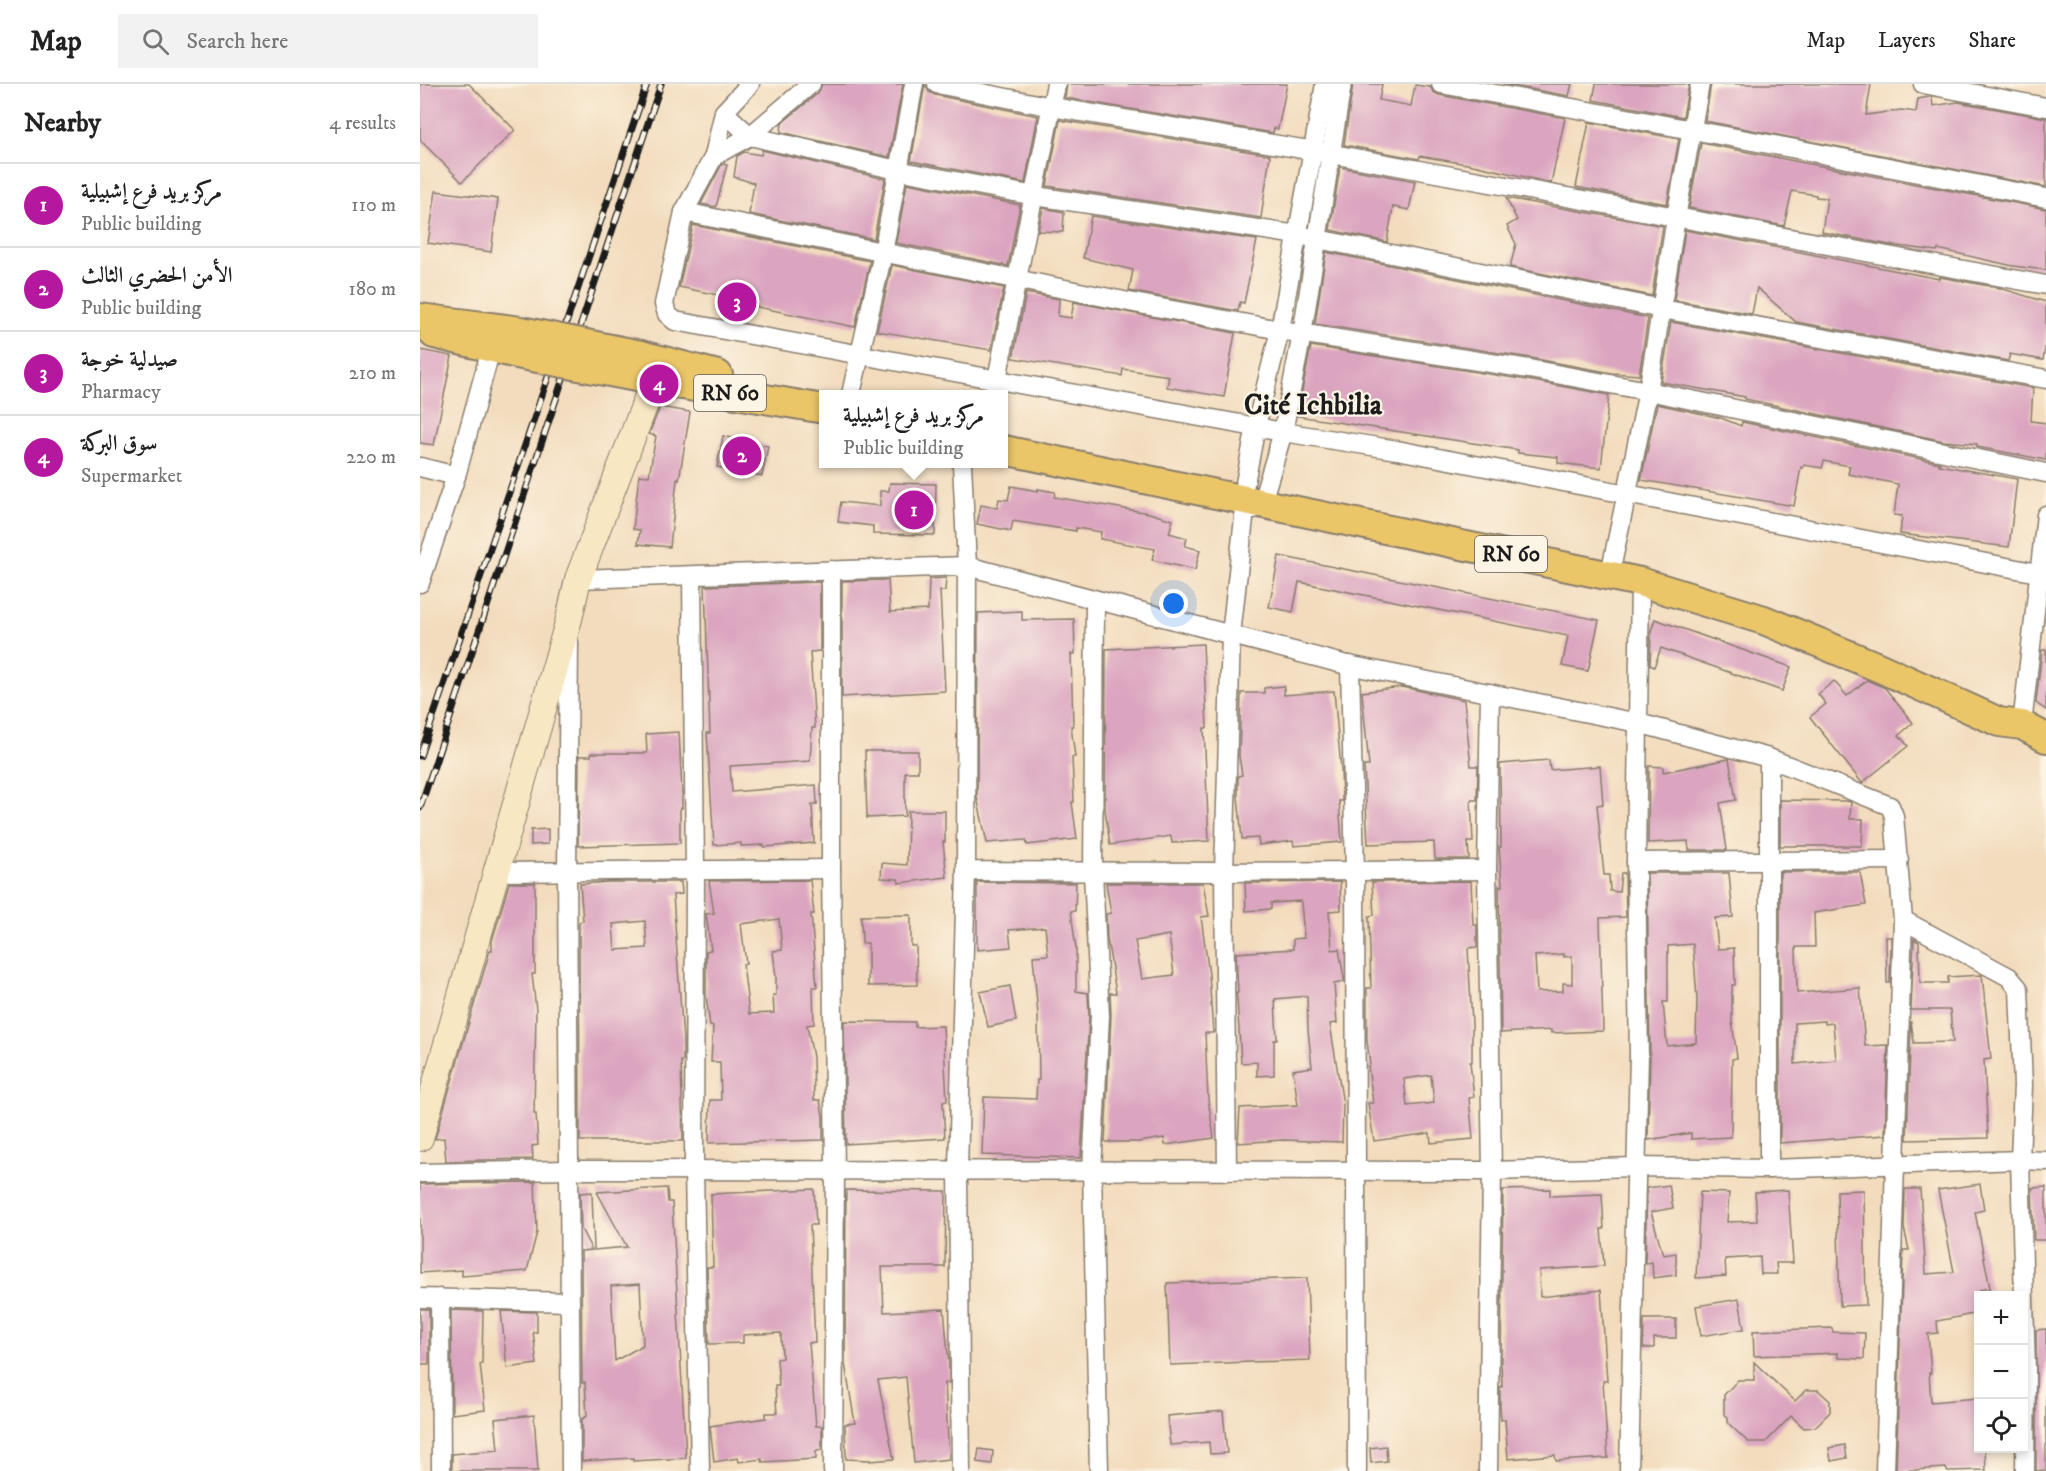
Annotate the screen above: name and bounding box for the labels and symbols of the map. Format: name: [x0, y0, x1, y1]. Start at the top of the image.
pin: 3: [718, 280, 756, 324]
pin: 4: [640, 362, 678, 406]
road number: RN 60: [694, 375, 766, 411]
district label: Cité Ichbilia: [1244, 388, 1383, 423]
pin: 2: [722, 434, 762, 478]
pin: 1: [894, 488, 934, 532]
road number: RN 60: [1475, 536, 1547, 572]
your location: [1159, 589, 1188, 618]

